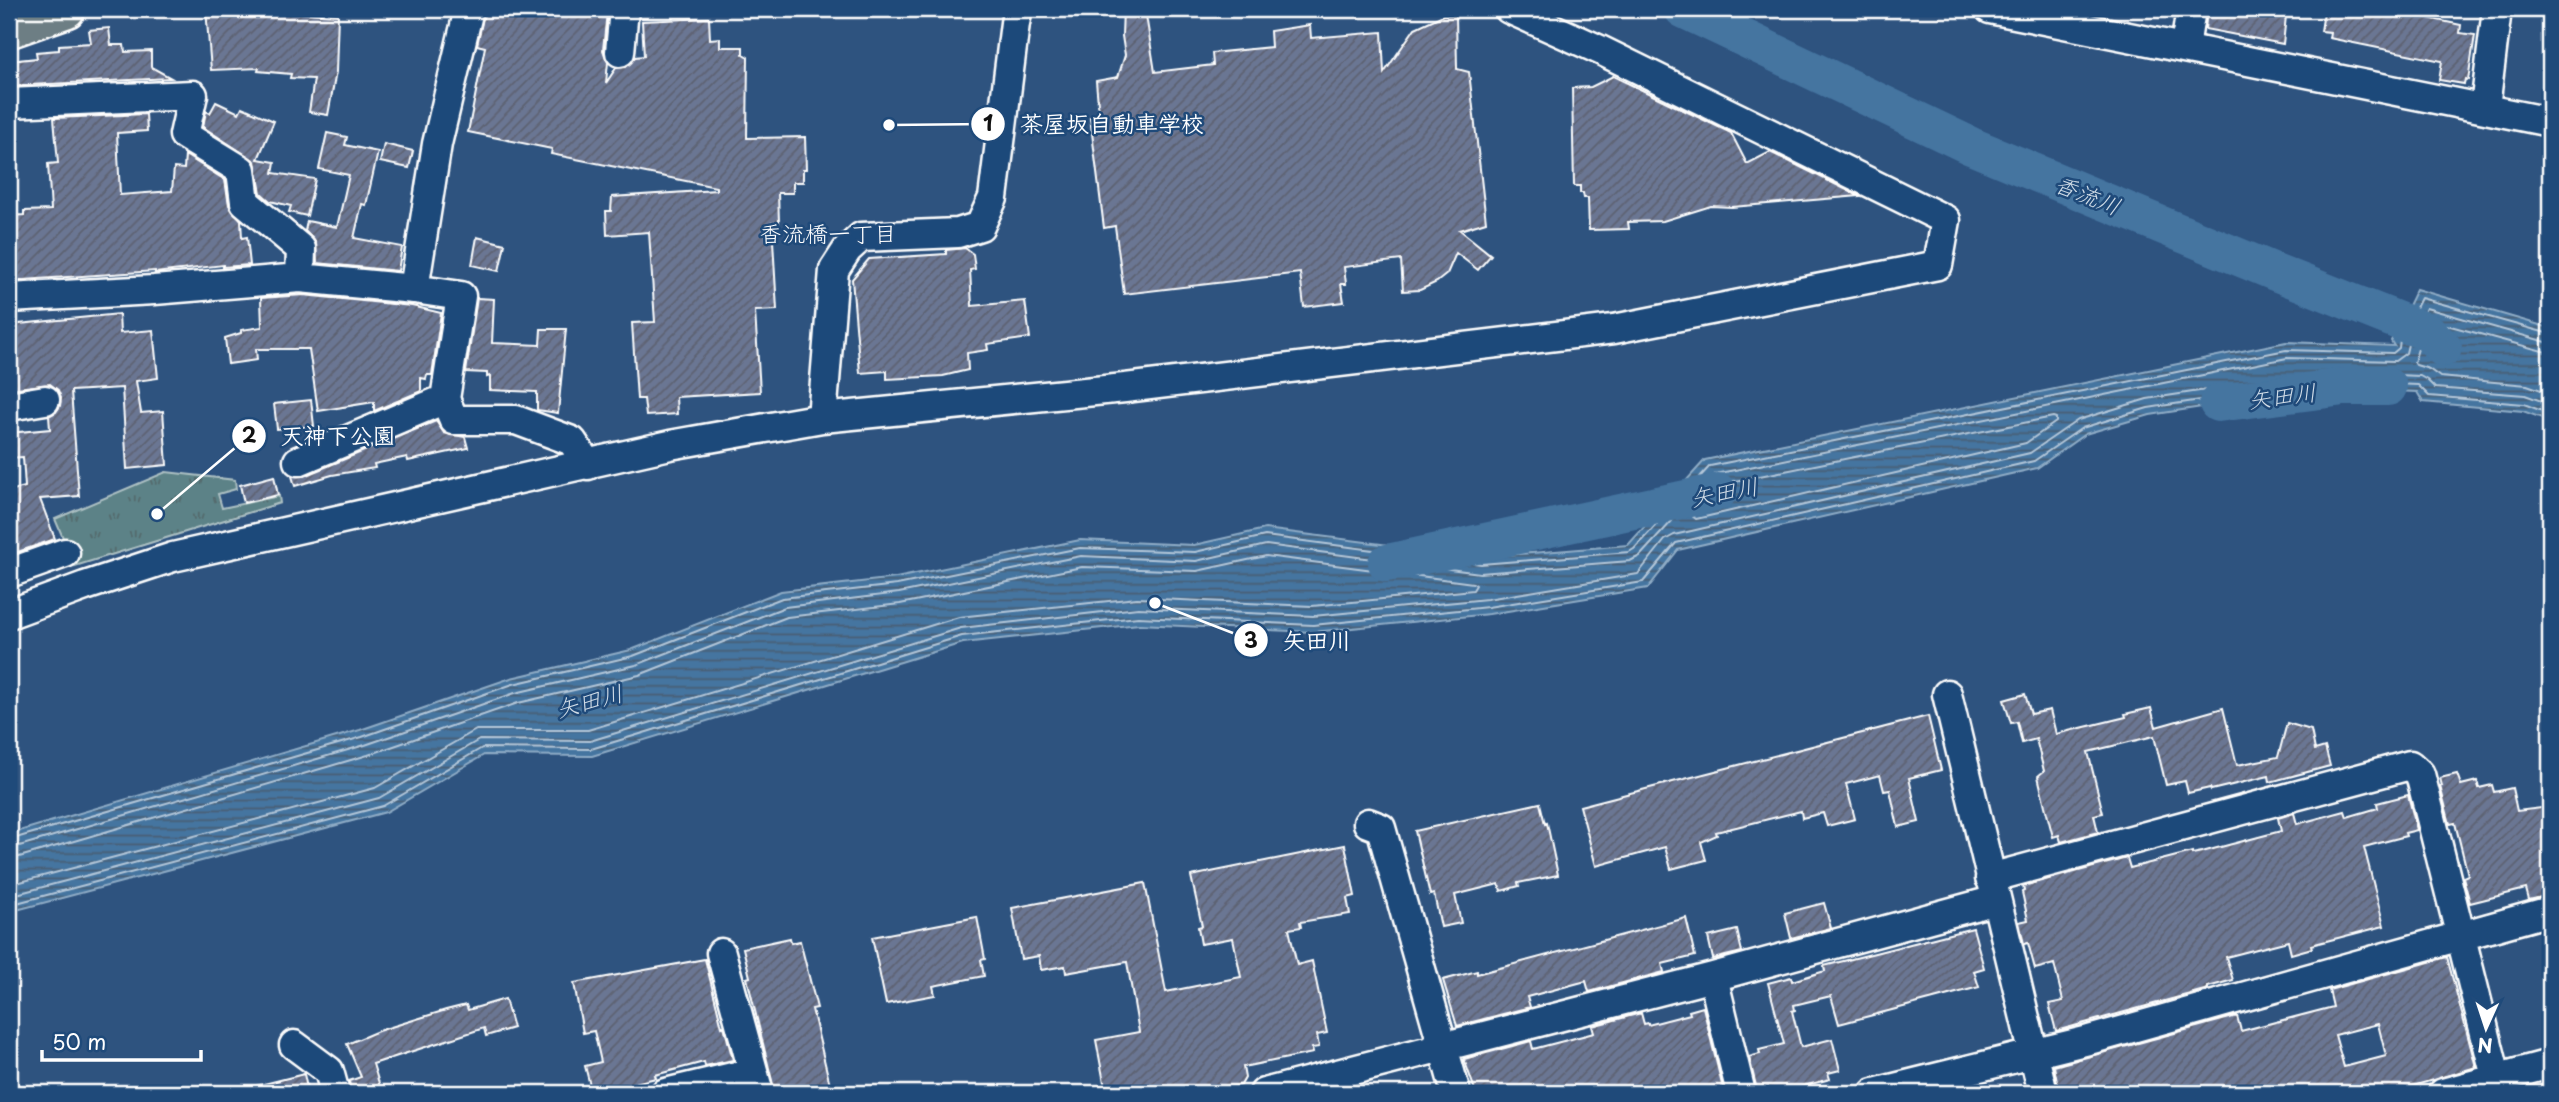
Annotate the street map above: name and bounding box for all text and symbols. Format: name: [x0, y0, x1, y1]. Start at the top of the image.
callout: 茶屋坂自動車学校: [971, 102, 1218, 146]
text: 茶屋坂自動車学校: [1020, 105, 1204, 140]
text: 1: [983, 106, 993, 138]
water label: 香流川: [2049, 165, 2127, 223]
district label: 香流橋一丁目: [759, 215, 897, 250]
water label: 矢田川: [2246, 373, 2318, 417]
callout: 天神下公園: [231, 414, 409, 458]
text: 天神下公園: [281, 417, 396, 452]
text: 2: [242, 418, 257, 450]
water label: 矢田川: [1687, 467, 1761, 515]
callout: 矢田川: [1233, 618, 1365, 662]
text: 矢田川: [1283, 622, 1352, 657]
text: 3: [1244, 623, 1258, 655]
water label: 矢田川: [551, 674, 627, 726]
north arrow: [2450, 993, 2520, 1064]
scale bar: [42, 1018, 201, 1062]
text: 50 m: [52, 1025, 106, 1057]
text: N: [2477, 1032, 2493, 1060]

